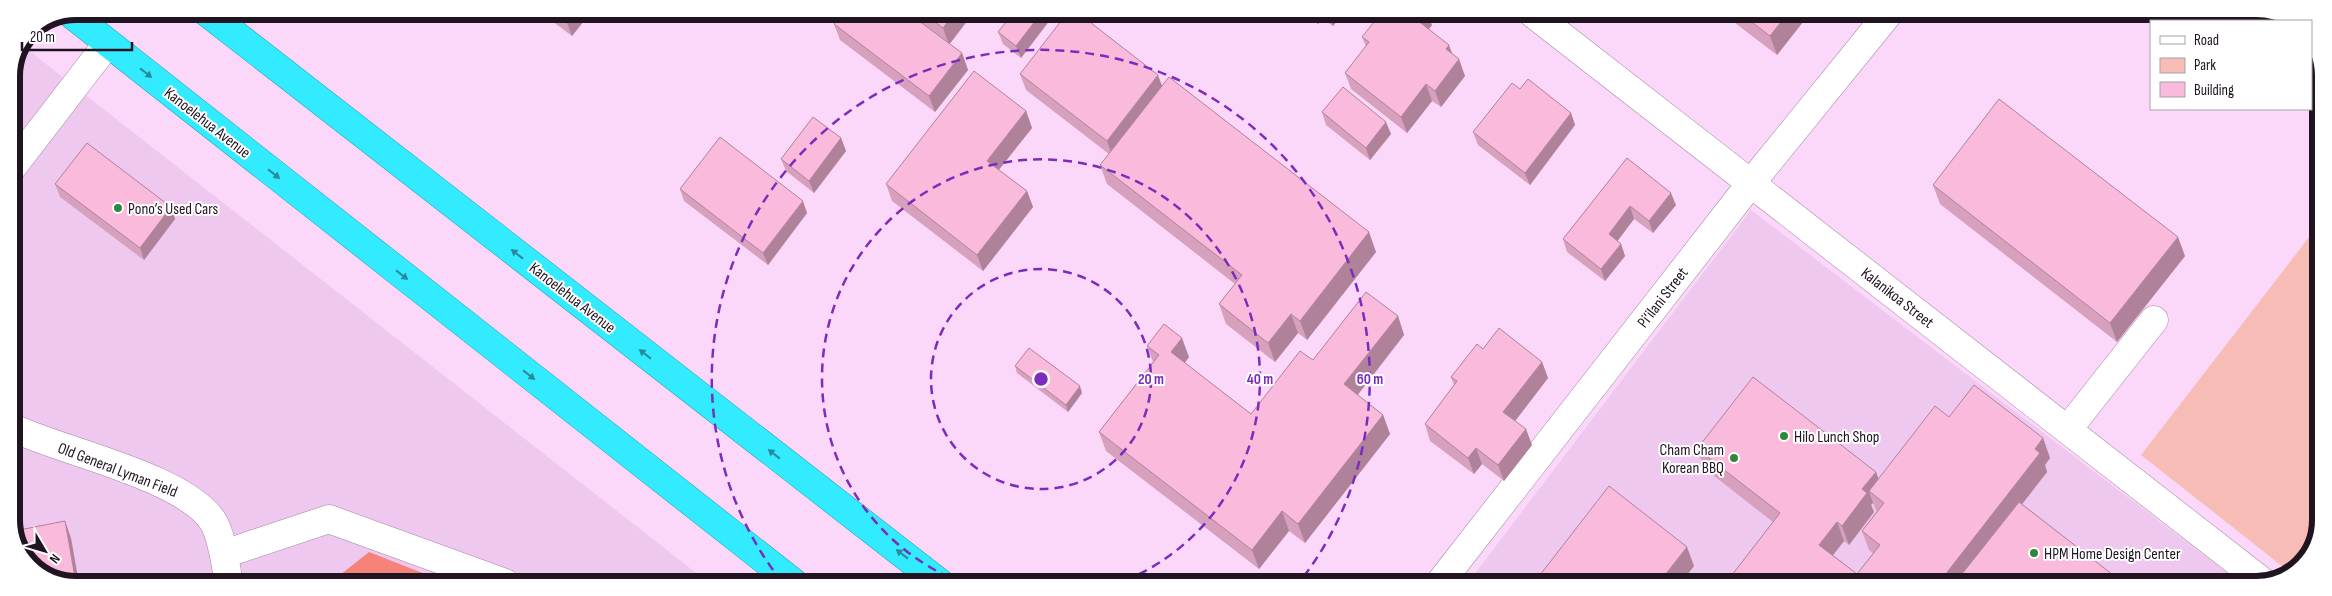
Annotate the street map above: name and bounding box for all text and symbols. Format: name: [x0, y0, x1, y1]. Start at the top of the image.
scale bar: [22, 20, 132, 52]
legend: [2150, 20, 2312, 110]
text: 20 m: [30, 28, 55, 47]
text: Road: [2194, 31, 2219, 50]
text: Park: [2194, 56, 2216, 75]
one-way arrow: [139, 68, 152, 79]
text: Building: [2194, 81, 2234, 100]
street label: Kanoelehua Avenue: [160, 84, 254, 163]
one-way arrow: [267, 169, 281, 179]
place label: Pono’s Used Cars: [128, 200, 219, 219]
marker: Pono’s Used Cars: [112, 202, 124, 214]
one-way arrow: [510, 249, 524, 259]
street label: Kanoelehua Avenue: [525, 259, 619, 338]
street label: Pi‘ilani Street: [1634, 264, 1693, 332]
street label: Kalanikoa Street: [1857, 264, 1937, 333]
one-way arrow: [395, 269, 408, 280]
one-way arrow: [639, 348, 652, 359]
one-way arrow: [522, 370, 536, 380]
centre of rings: [1032, 370, 1050, 388]
text: 20 m: [1138, 370, 1164, 389]
text: 40 m: [1247, 370, 1273, 389]
text: 60 m: [1357, 370, 1383, 389]
place label: Hilo Lunch Shop: [1794, 428, 1879, 447]
marker: Hilo Lunch Shop: [1778, 430, 1790, 442]
street label: Old General Lyman Field: [55, 439, 180, 502]
place label: Cham Cham Korean BBQ: [1659, 441, 1724, 478]
one-way arrow: [767, 448, 780, 459]
marker: Cham Cham Korean BBQ: [1728, 452, 1740, 464]
north arrow: [20, 526, 70, 576]
place label: HPM Home Design Center: [2044, 545, 2181, 564]
marker: HPM Home Design Center: [2028, 547, 2040, 559]
one-way arrow: [896, 548, 909, 559]
text: N: [46, 551, 64, 567]

